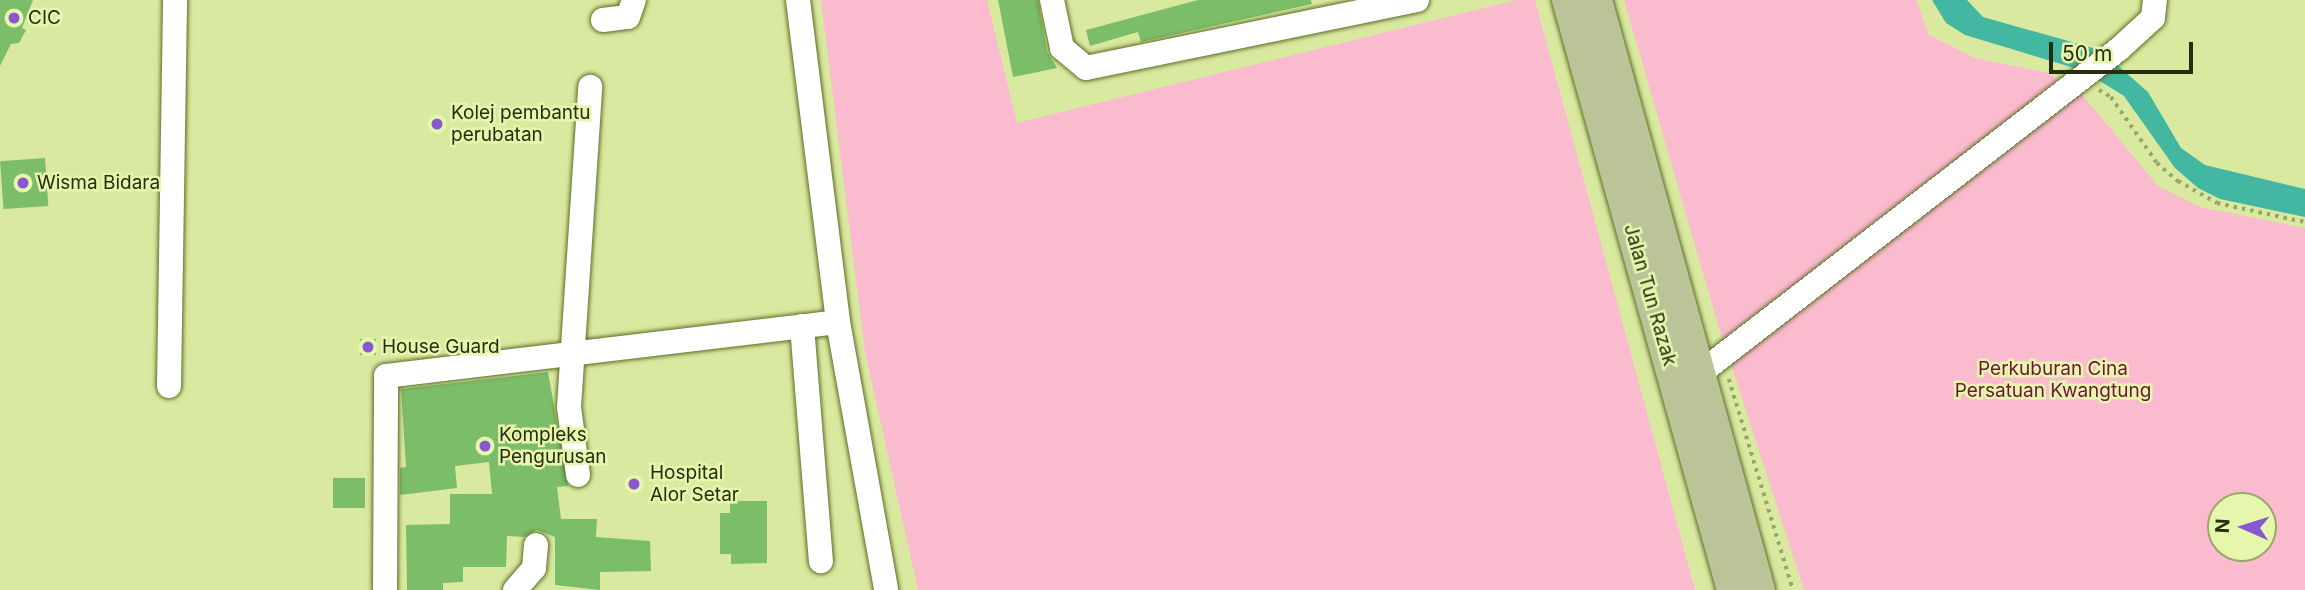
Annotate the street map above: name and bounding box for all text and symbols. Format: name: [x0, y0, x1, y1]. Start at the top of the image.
place label: CIC: [28, 7, 61, 29]
marker: CIC: [6, 10, 22, 26]
scale bar: [2053, 28, 2196, 72]
text: 50 m: [2062, 41, 2112, 66]
place label: Kolej pembantu perubatan: [451, 102, 591, 146]
marker: Kolej pembantu perubatan: [429, 116, 445, 132]
place label: Wisma Bidara: [37, 172, 160, 194]
marker: Wisma Bidara: [15, 175, 31, 191]
street label: Jalan Tun Razak: [1619, 221, 1681, 369]
place label: House Guard: [382, 336, 500, 358]
marker: House Guard: [360, 339, 376, 355]
park label: Perkuburan Cina Persatuan Kwangtung: [1955, 358, 2151, 402]
place label: Kompleks Pengurusan: [499, 424, 607, 468]
marker: Kompleks Pengurusan: [477, 438, 493, 454]
place label: Hospital Alor Setar: [650, 462, 739, 506]
marker: Hospital Alor Setar: [624, 474, 644, 494]
north arrow: [2207, 492, 2277, 562]
text: N: [2211, 518, 2234, 534]

